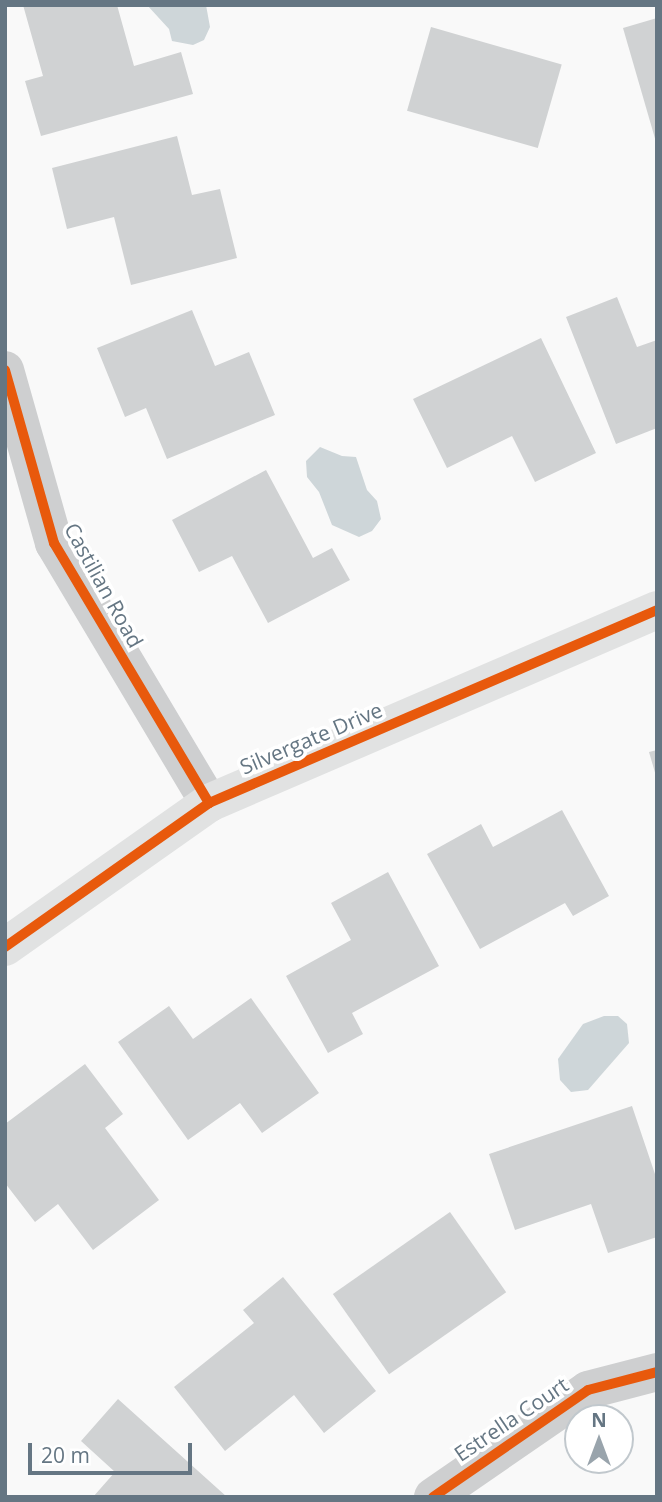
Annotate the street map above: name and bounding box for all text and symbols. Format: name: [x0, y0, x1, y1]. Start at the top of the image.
street label: Castilian Road: [59, 518, 149, 652]
street label: Silvergate Drive: [236, 697, 386, 779]
street label: Estrella Court: [449, 1372, 573, 1466]
north arrow: [564, 1404, 634, 1474]
text: N: [591, 1407, 607, 1433]
scale bar: [32, 1428, 196, 1472]
text: 20 m: [41, 1441, 90, 1469]

